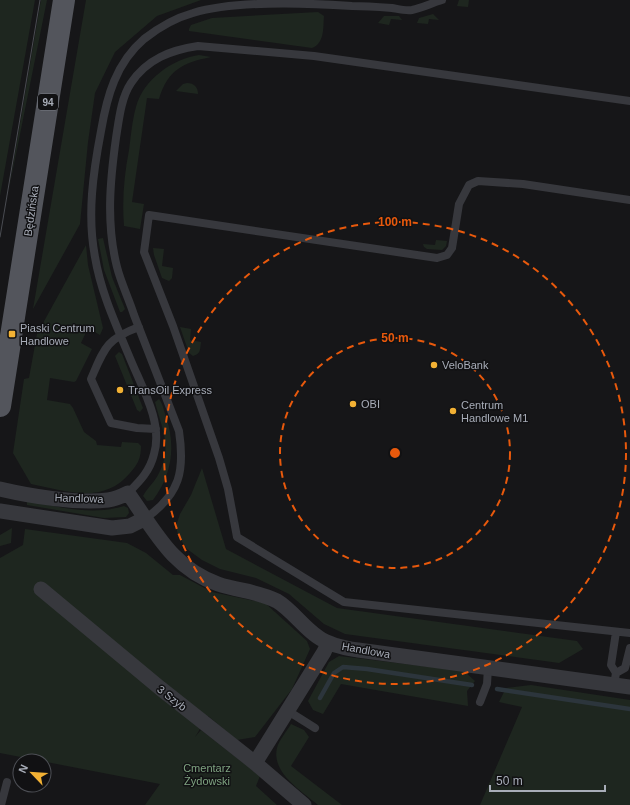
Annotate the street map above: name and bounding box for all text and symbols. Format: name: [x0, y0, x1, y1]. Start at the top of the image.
road number: 94: [38, 94, 58, 110]
street label: Będzińska: [22, 184, 41, 237]
text: 100 m: [378, 215, 412, 229]
place label: Piaski Centrum Handlowe: [20, 322, 95, 347]
marker: Piaski Centrum Handlowe: [7, 329, 17, 339]
text: 50 m: [381, 331, 409, 345]
place label: VeloBank: [442, 359, 489, 371]
marker: VeloBank: [429, 360, 439, 370]
place label: TransOil Express: [128, 384, 212, 396]
marker: TransOil Express: [115, 385, 125, 395]
place label: OBI: [361, 398, 380, 410]
marker: OBI: [348, 399, 358, 409]
place label: Centrum Handlowe M1: [461, 399, 528, 424]
marker: Centrum Handlowe M1: [448, 406, 458, 416]
centre of rings: [388, 446, 402, 460]
street label: Handlowa: [54, 491, 105, 505]
street label: Handlowa: [341, 640, 392, 660]
street label: 3 Szyb: [155, 683, 189, 713]
north arrow: [12, 753, 52, 793]
park label: Cmentarz Żydowski: [183, 762, 231, 787]
text: N: [16, 763, 30, 775]
scale bar: [490, 767, 605, 793]
text: 50 m: [496, 774, 523, 788]

